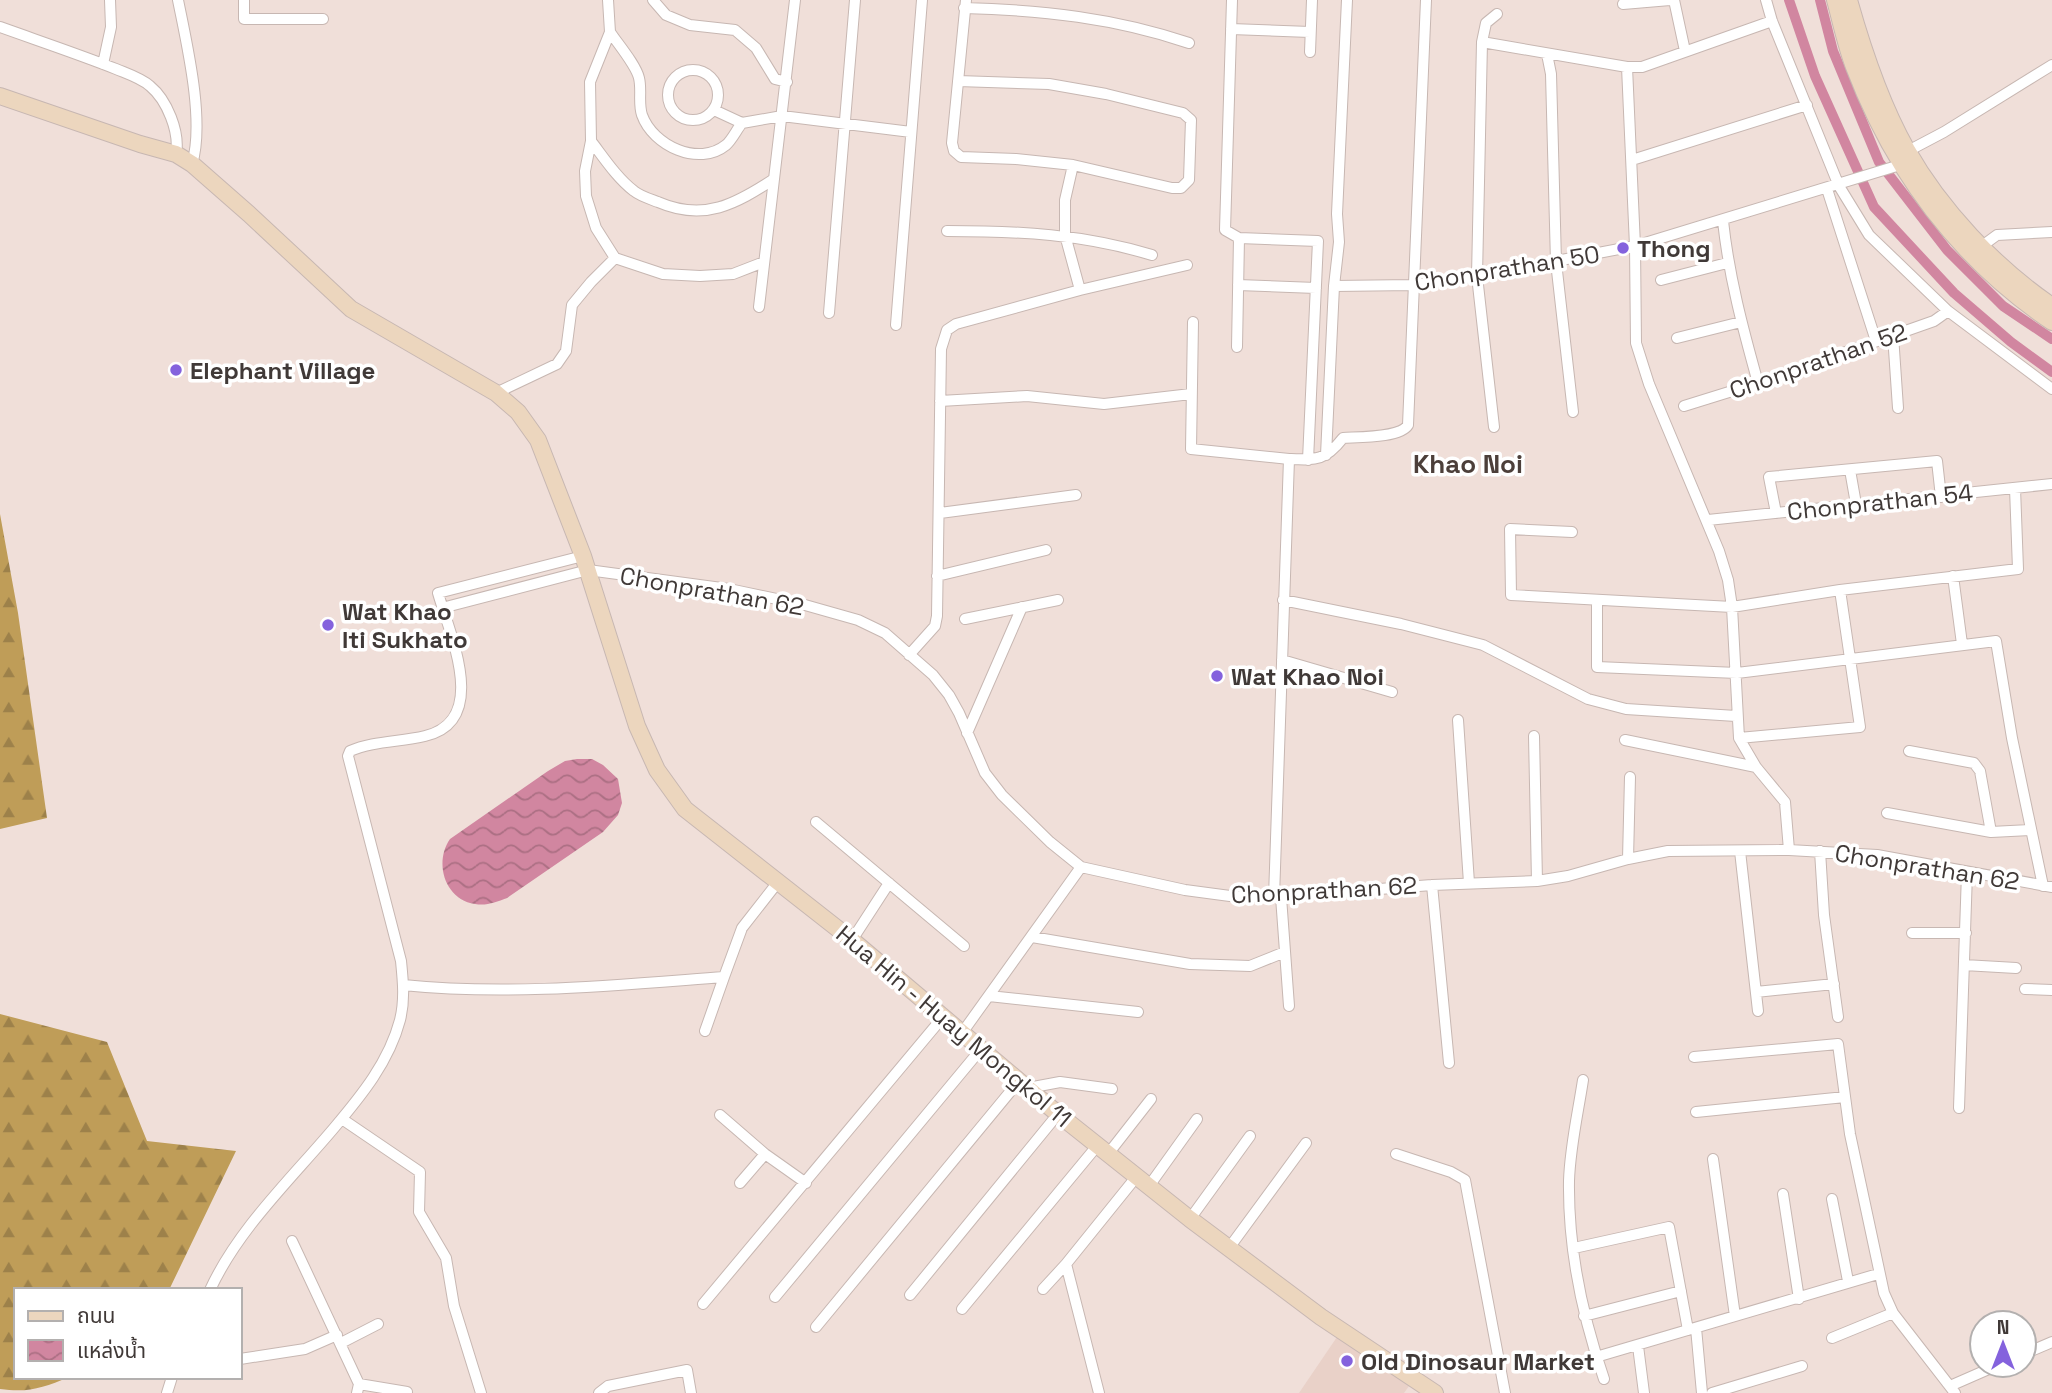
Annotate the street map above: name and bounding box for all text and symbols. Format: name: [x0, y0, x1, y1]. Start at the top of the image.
place label: Thong: [1637, 233, 1711, 264]
street label: Chonprathan 50: [1412, 238, 1602, 298]
marker: Thong: [1615, 240, 1631, 256]
street label: Chonprathan 52: [1725, 316, 1911, 406]
place label: Elephant Village: [190, 355, 375, 386]
marker: Elephant Village: [168, 362, 184, 378]
district label: Khao Noi: [1413, 447, 1523, 481]
street label: Chonprathan 54: [1786, 477, 1974, 527]
street label: Chonprathan 62: [618, 560, 806, 622]
place label: Wat Khao Iti Sukhato: [342, 596, 468, 655]
marker: Wat Khao Iti Sukhato: [320, 617, 336, 633]
place label: Wat Khao Noi: [1231, 661, 1384, 692]
marker: Wat Khao Noi: [1209, 668, 1225, 684]
street label: Chonprathan 62: [1833, 837, 2021, 897]
street label: Chonprathan 62: [1230, 870, 1418, 910]
street label: Hua Hin - Huay Mongkol 11: [830, 918, 1078, 1134]
legend: [14, 1288, 242, 1379]
text: ถนน: [77, 1302, 115, 1329]
north arrow: [1968, 1309, 2038, 1379]
text: N: [1997, 1315, 2009, 1340]
text: แหล่งน้ำ: [77, 1336, 146, 1364]
place label: Old Dinosaur Market: [1361, 1346, 1595, 1377]
marker: Old Dinosaur Market: [1339, 1353, 1355, 1369]

